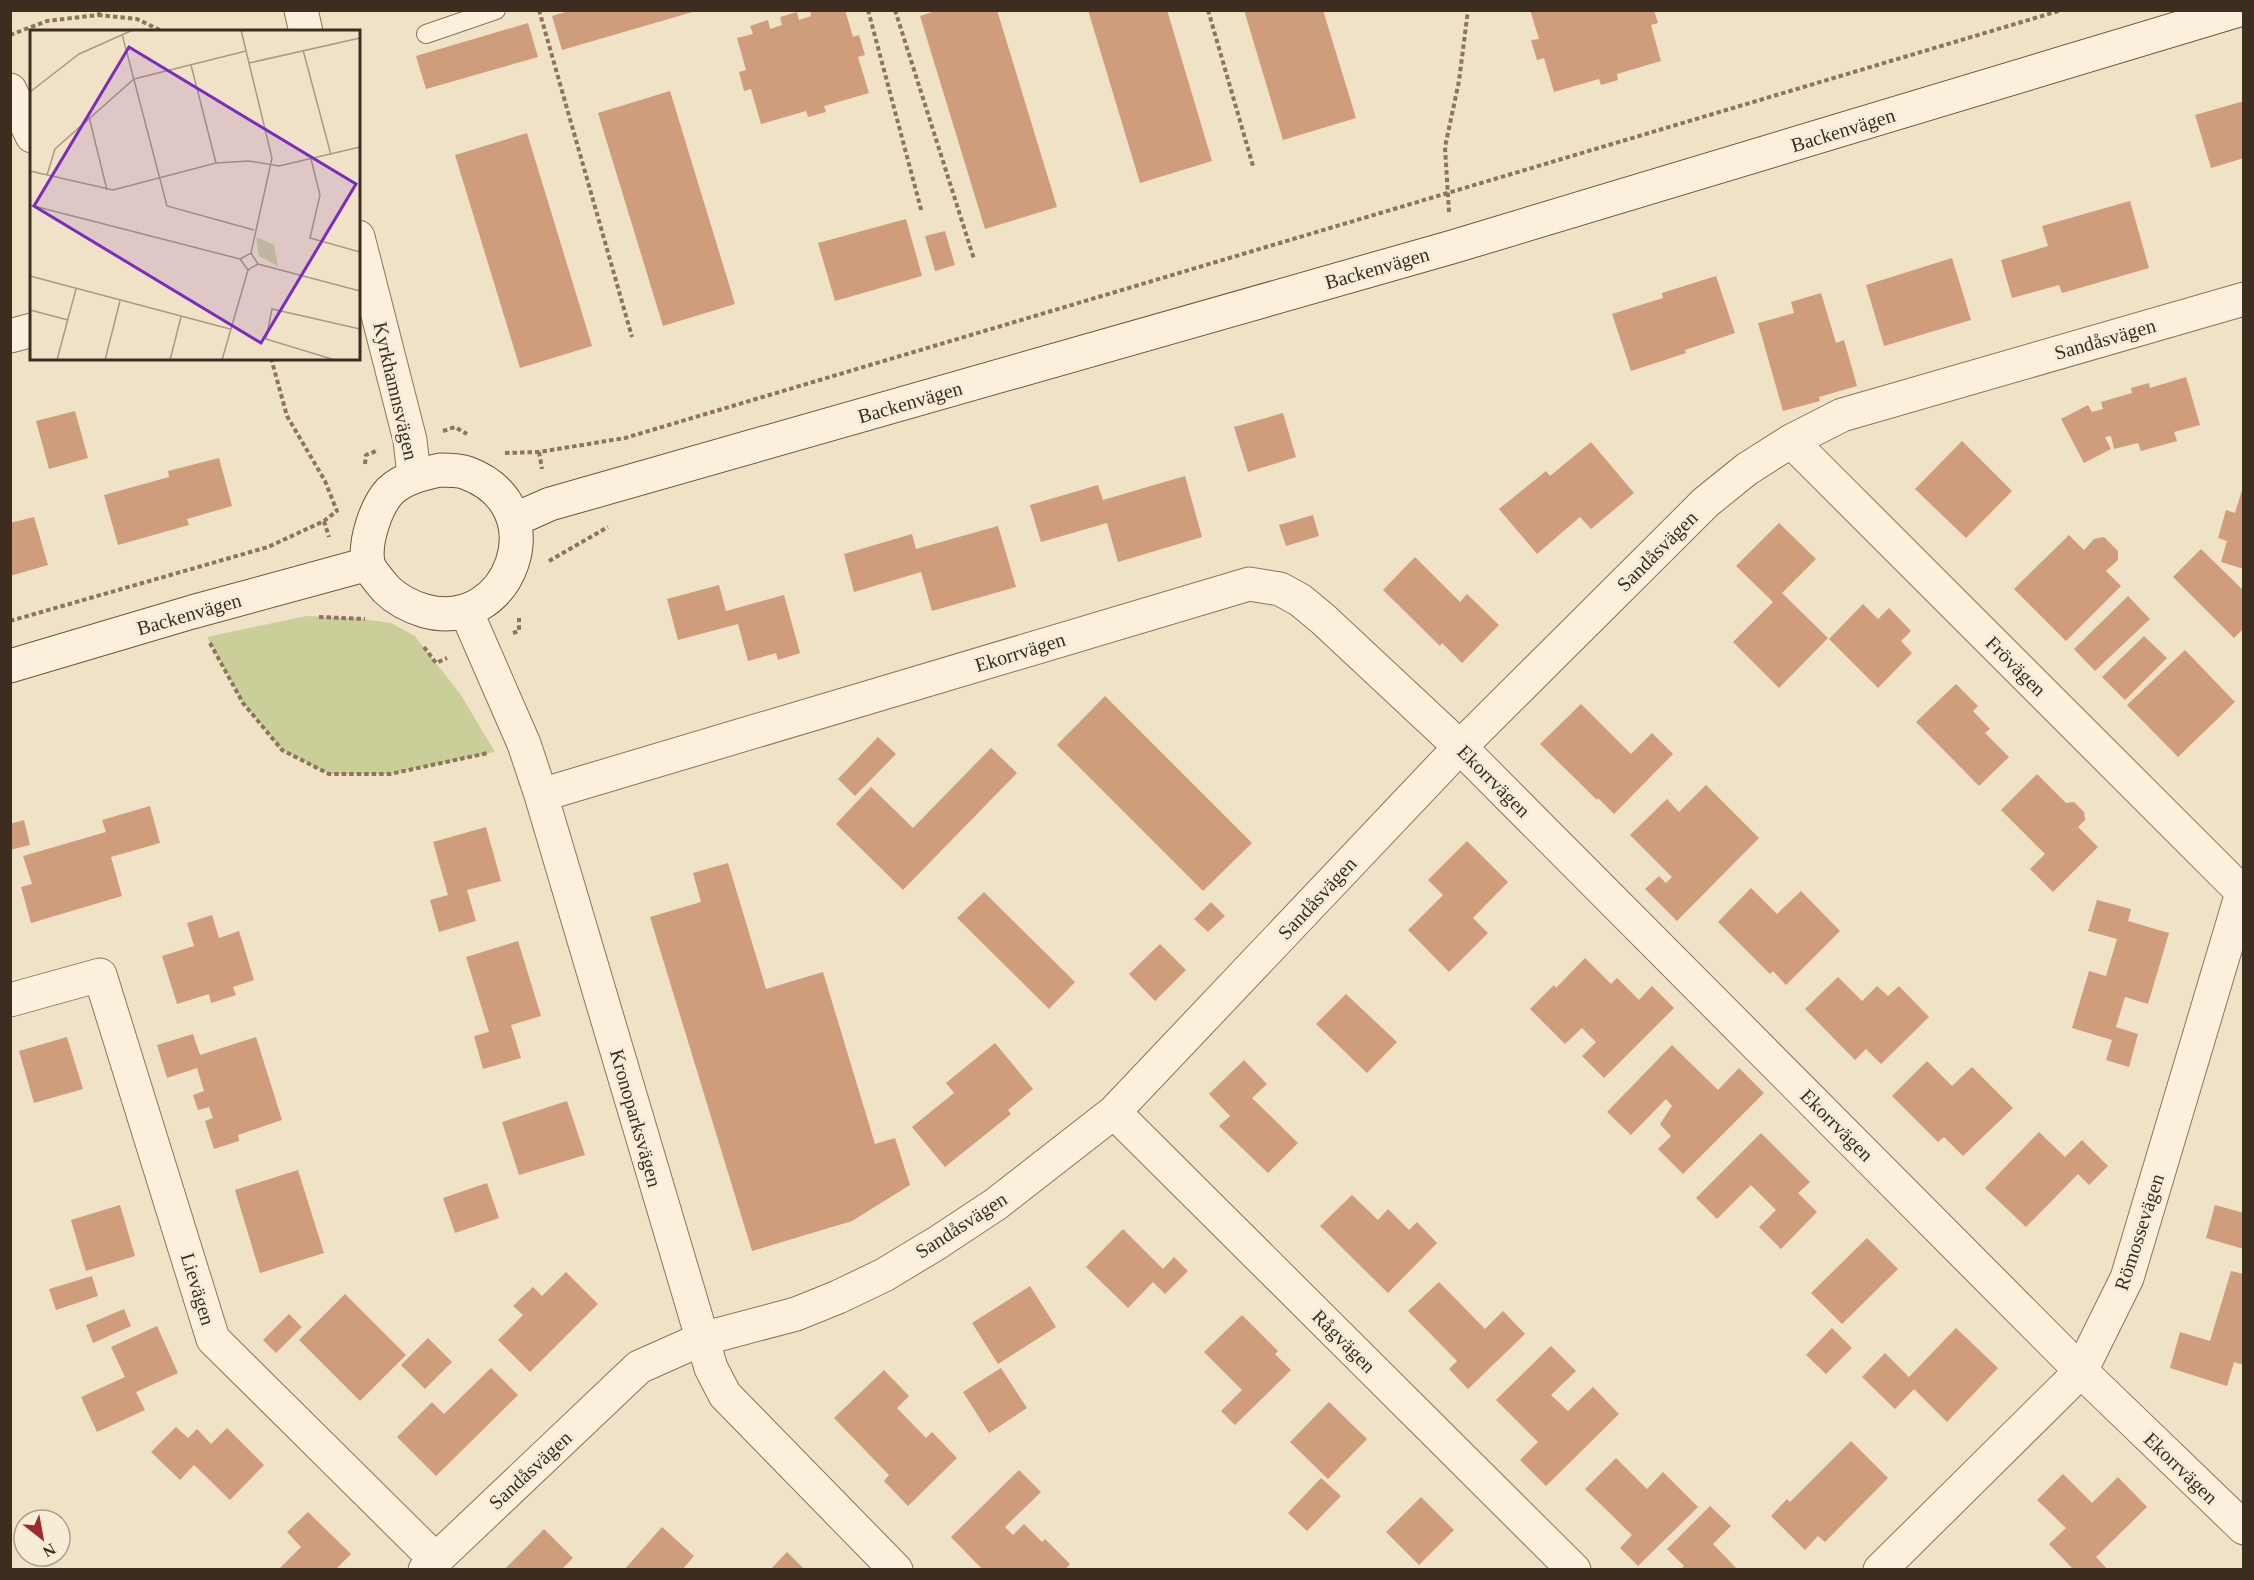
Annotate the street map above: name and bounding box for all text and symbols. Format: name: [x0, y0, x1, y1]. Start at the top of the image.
inset map: [30, 30, 360, 360]
street label: Backenvägen: [1788, 104, 1898, 157]
street label: Backenvägen: [1322, 243, 1432, 294]
street label: Sandåsvägen: [2052, 314, 2158, 365]
street label: Kyrkhamnsvägen: [368, 320, 423, 462]
street label: Backenvägen: [855, 377, 965, 428]
street label: Sandåsvägen: [1612, 506, 1702, 596]
street label: Backenvägen: [134, 589, 244, 640]
street label: Ekorrvägen: [972, 628, 1068, 677]
street label: Frövägen: [1981, 632, 2050, 701]
street label: Ekorrvägen: [1453, 740, 1535, 822]
street label: Sandåsvägen: [1273, 852, 1361, 944]
street label: Kronoparksvägen: [605, 1047, 666, 1190]
street label: Ekorrvägen: [1796, 1084, 1878, 1166]
street label: Römossevägen: [2110, 1171, 2169, 1293]
street label: Sandåsvägen: [911, 1187, 1011, 1264]
street label: Lievägen: [176, 1250, 219, 1328]
street label: Rågvägen: [1307, 1305, 1380, 1378]
street label: Sandåsvägen: [484, 1426, 576, 1514]
street label: Ekorrvägen: [2139, 1428, 2222, 1509]
north arrow: [12, 1508, 72, 1568]
text: N: [40, 1540, 59, 1561]

